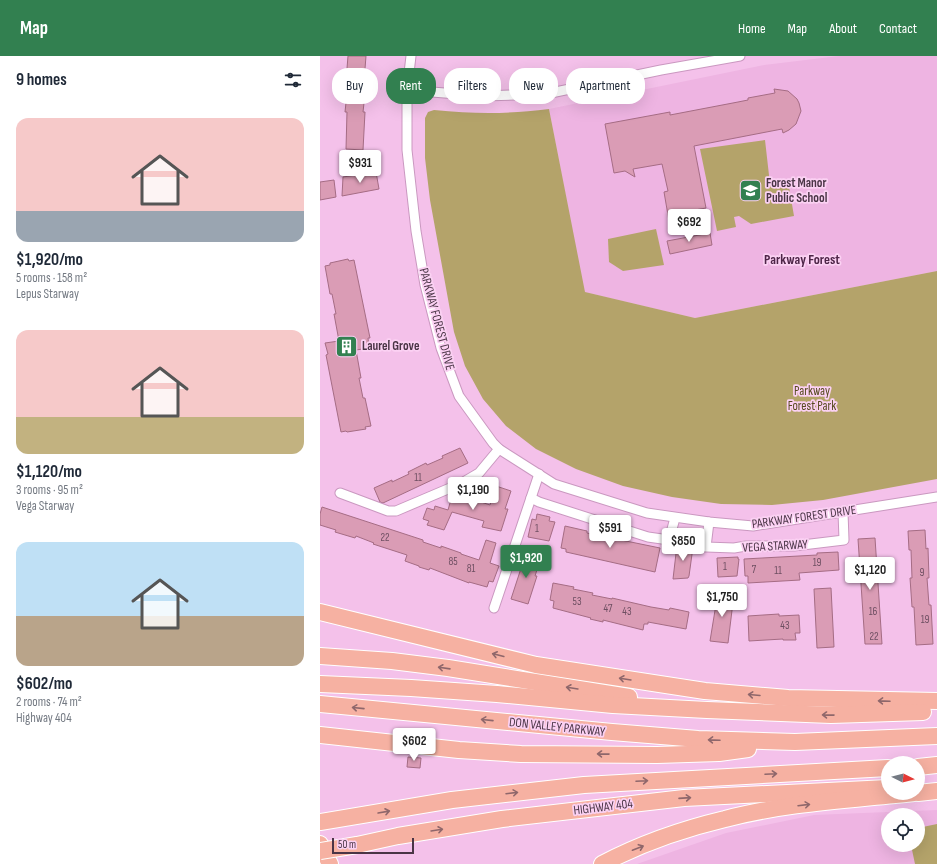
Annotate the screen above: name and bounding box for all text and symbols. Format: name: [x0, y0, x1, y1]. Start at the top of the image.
text: Map: [20, 17, 48, 40]
text: Home: [738, 20, 766, 37]
text: Map: [788, 20, 807, 37]
text: About: [829, 20, 857, 37]
text: Contact: [879, 20, 917, 37]
chip: Buy: [332, 68, 378, 104]
chip: Rent: [386, 68, 436, 104]
chip: Filters: [444, 68, 501, 104]
chip: New: [509, 68, 558, 104]
chip: Apartment: [566, 68, 645, 104]
icon: filters: [282, 69, 304, 91]
text: 9 homes: [16, 70, 67, 90]
icon: home: [124, 144, 196, 216]
pin: $931: [336, 150, 384, 184]
text: $931: [348, 155, 372, 171]
place label: Forest Manor Public School: [766, 175, 828, 206]
school or university icon: Forest Manor Public School: [738, 177, 764, 203]
pin: $692: [665, 209, 713, 243]
text: $692: [677, 214, 701, 230]
text: $1,920/mo: [16, 250, 83, 270]
district label: Parkway Forest: [764, 251, 840, 268]
street label: PARKWAY FOREST DRIVE: [416, 266, 458, 372]
text: 5 rooms · 158 m²: [16, 270, 87, 286]
text: Lepus Starway: [16, 286, 79, 302]
building icon: Laurel Grove: [334, 333, 360, 359]
place label: Laurel Grove: [362, 338, 420, 354]
icon: home: [124, 356, 196, 428]
park label: Parkway Forest Park: [788, 383, 836, 414]
text: $1,120/mo: [16, 462, 82, 482]
house number: 11: [414, 471, 422, 484]
pin: $1,190: [440, 477, 506, 511]
text: 3 rooms · 95 m²: [16, 482, 83, 498]
text: $1,190: [457, 482, 489, 498]
text: Vega Starway: [16, 498, 74, 514]
street label: PARKWAY FOREST DRIVE: [751, 502, 857, 532]
pin: $591: [586, 515, 634, 549]
text: $591: [598, 520, 622, 536]
house number: 1: [535, 522, 539, 535]
pin: $850: [659, 528, 707, 562]
house number: 22: [380, 531, 390, 544]
text: $850: [671, 533, 695, 549]
street label: VEGA STARWAY: [742, 536, 809, 556]
pin: $1,920: [493, 545, 559, 579]
text: $1,920: [509, 550, 543, 566]
house number: 85: [448, 555, 458, 568]
house number: 19: [813, 556, 821, 569]
pin: $1,120: [837, 557, 903, 591]
house number: 1: [723, 560, 727, 573]
house number: 81: [467, 562, 475, 575]
text: $1,120: [854, 562, 886, 578]
house number: 7: [752, 563, 757, 576]
house number: 11: [774, 564, 782, 577]
house number: 9: [920, 566, 925, 579]
icon: home: [124, 568, 196, 640]
pin: $1,750: [689, 584, 755, 618]
text: $1,750: [706, 589, 738, 605]
house number: 53: [572, 595, 582, 608]
house number: 47: [604, 602, 613, 615]
house number: 43: [622, 605, 632, 618]
house number: 16: [869, 605, 878, 618]
house number: 19: [921, 613, 929, 626]
house number: 43: [780, 619, 790, 632]
house number: 22: [869, 630, 879, 643]
one-way arrow: [491, 651, 504, 659]
one-way arrow: [437, 664, 450, 672]
text: $602/mo: [16, 674, 72, 694]
one-way arrow: [619, 675, 632, 683]
one-way arrow: [566, 684, 579, 692]
one-way arrow: [748, 692, 761, 699]
text: 2 rooms · 74 m²: [16, 694, 82, 710]
one-way arrow: [878, 697, 891, 705]
one-way arrow: [352, 704, 365, 711]
text: Highway 404: [16, 710, 72, 726]
one-way arrow: [822, 711, 835, 719]
street label: DON VALLEY PARKWAY: [508, 714, 606, 740]
one-way arrow: [481, 717, 494, 724]
pin: $602: [390, 728, 438, 762]
text: $602: [402, 733, 426, 749]
one-way arrow: [708, 736, 721, 744]
one-way arrow: [597, 750, 610, 758]
north arrow: [881, 756, 925, 800]
map controls: [881, 756, 925, 852]
one-way arrow: [764, 771, 777, 778]
one-way arrow: [635, 778, 648, 785]
one-way arrow: [505, 789, 518, 797]
one-way arrow: [678, 794, 691, 801]
street label: HIGHWAY 404: [572, 795, 634, 819]
one-way arrow: [797, 801, 810, 809]
one-way arrow: [377, 808, 390, 816]
button: locate: [881, 808, 925, 852]
one-way arrow: [430, 826, 443, 834]
scale bar: [332, 836, 414, 855]
text: 50 m: [338, 838, 356, 851]
one-way arrow: [631, 843, 643, 851]

